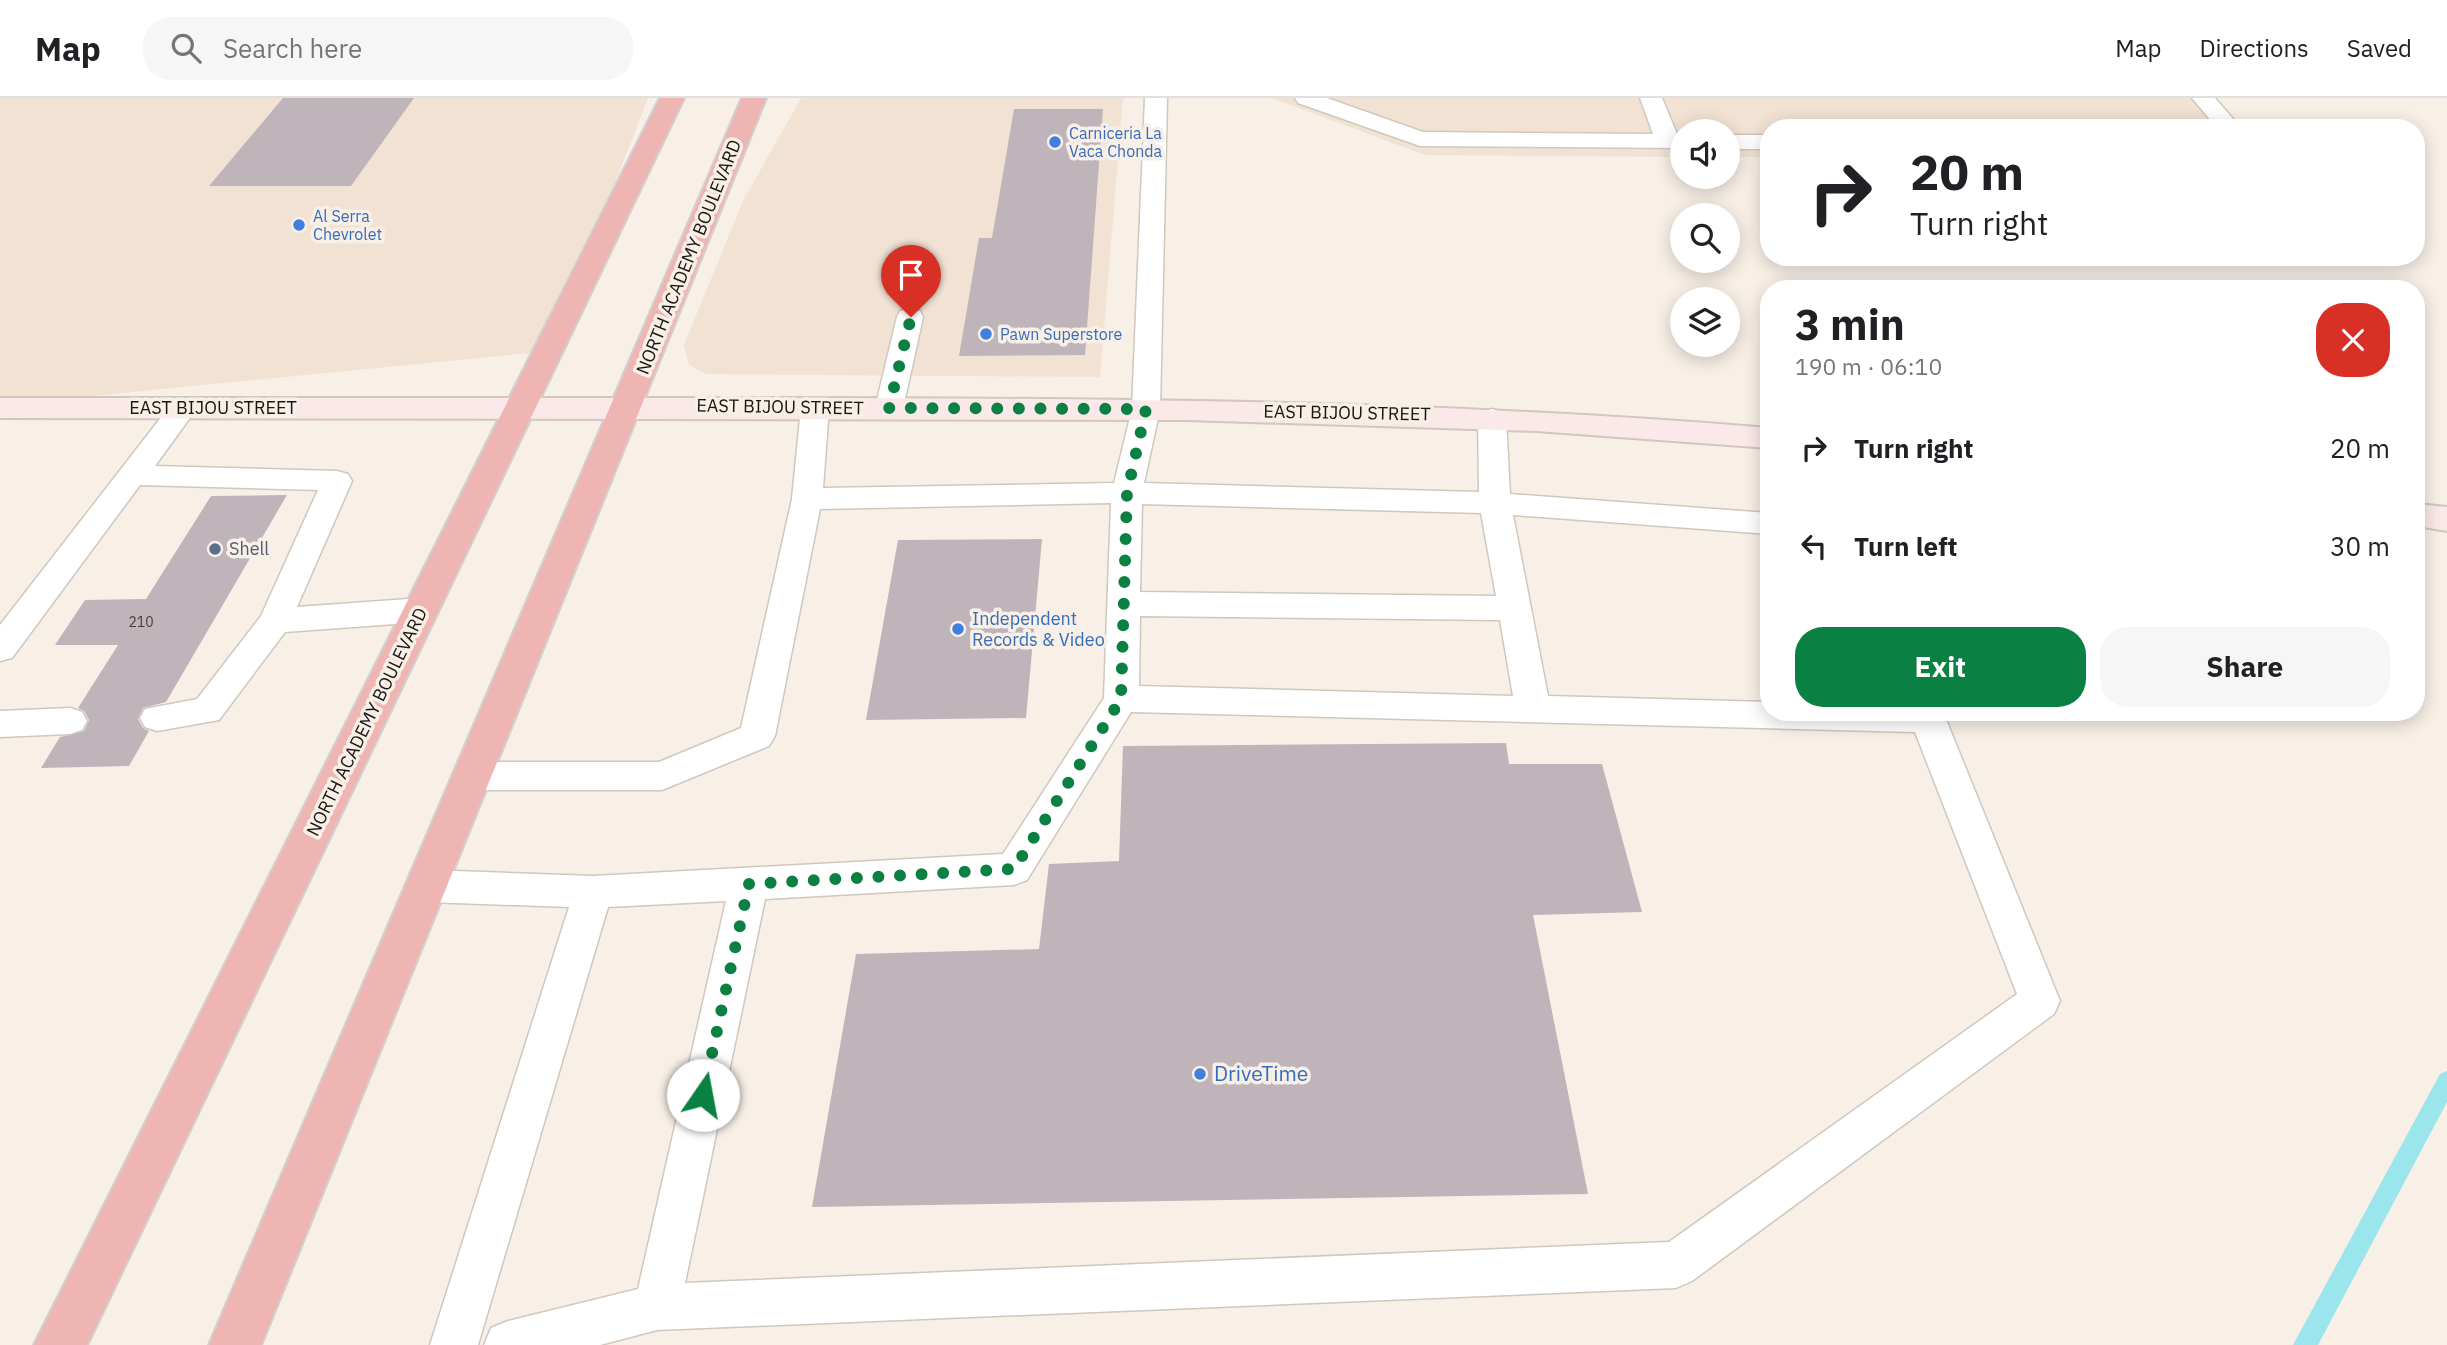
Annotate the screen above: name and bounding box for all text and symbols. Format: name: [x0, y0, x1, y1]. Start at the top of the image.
search box: [143, 17, 633, 80]
text: Map: [35, 27, 101, 70]
icon: search: [167, 29, 205, 67]
text: Search here: [223, 31, 362, 65]
text: Map: [2115, 32, 2161, 64]
text: Directions: [2199, 32, 2309, 64]
text: Saved: [2347, 32, 2412, 64]
map controls: [1670, 119, 1740, 357]
button: sound: [1670, 119, 1740, 189]
place label: Carniceria La Vaca Chonda: [1069, 123, 1163, 161]
marker: Carniceria La Vaca Chonda: [1047, 134, 1063, 150]
street label: NORTH ACADEMY BOULEVARD: [631, 136, 746, 378]
text: 20 m: [1910, 140, 2024, 203]
icon: right: [1795, 147, 1886, 238]
text: Turn right: [1910, 202, 2048, 244]
button: search: [1670, 203, 1740, 273]
place label: Al Serra Chevrolet: [313, 206, 382, 244]
marker: Al Serra Chevrolet: [291, 217, 307, 233]
pin: [881, 245, 941, 317]
icon: arrive: [892, 256, 930, 294]
button: layers: [1670, 287, 1740, 357]
text: 3 min: [1795, 297, 1905, 352]
button: close: [2316, 303, 2390, 377]
place label: Pawn Superstore: [1000, 324, 1122, 344]
marker: Pawn Superstore: [978, 326, 994, 342]
text: 190 m · 06:10: [1795, 351, 1942, 381]
street label: EAST BIJOU STREET: [696, 394, 864, 419]
street label: EAST BIJOU STREET: [129, 396, 297, 419]
street label: EAST BIJOU STREET: [1263, 400, 1431, 425]
icon: right: [1795, 429, 1833, 467]
text: Turn right: [1854, 431, 1973, 465]
text: 20 m: [2330, 431, 2390, 465]
icon: left: [1795, 527, 1833, 565]
text: Turn left: [1854, 529, 1957, 563]
text: 30 m: [2330, 529, 2390, 563]
place label: Shell: [229, 537, 269, 560]
marker: Shell: [207, 541, 223, 557]
street label: NORTH ACADEMY BOULEVARD: [301, 604, 432, 840]
place label: Independent Records & Video: [972, 607, 1105, 651]
house number: 210: [128, 613, 154, 631]
marker: Independent Records & Video: [950, 621, 966, 637]
button: Exit: [1795, 627, 2086, 707]
button: Share: [2100, 627, 2390, 707]
position arrow: [666, 1058, 740, 1132]
place label: DriveTime: [1214, 1059, 1308, 1087]
marker: DriveTime: [1192, 1066, 1208, 1082]

